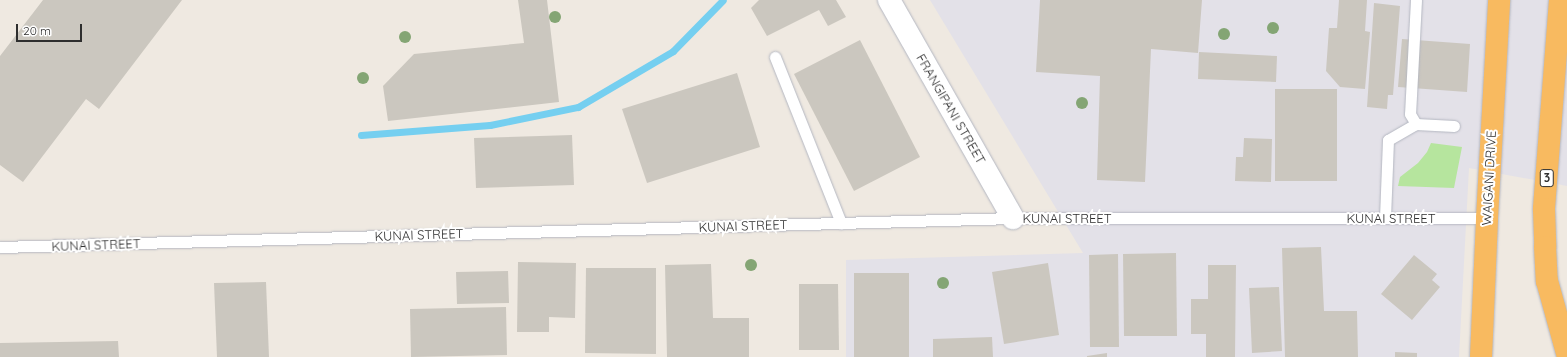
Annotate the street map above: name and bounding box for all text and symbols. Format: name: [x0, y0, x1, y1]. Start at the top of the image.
scale bar: [18, 16, 84, 42]
text: 20 m: [23, 23, 51, 38]
street label: FRANGIPANI STREET: [913, 51, 989, 167]
street label: WAIGANI DRIVE: [1479, 130, 1499, 226]
road number: 3: [1539, 168, 1555, 188]
street label: KUNAI STREET: [1022, 210, 1112, 226]
street label: KUNAI STREET: [1346, 210, 1436, 226]
street label: KUNAI STREET: [698, 217, 788, 235]
street label: KUNAI STREET: [374, 226, 464, 244]
street label: KUNAI STREET: [51, 236, 141, 254]

